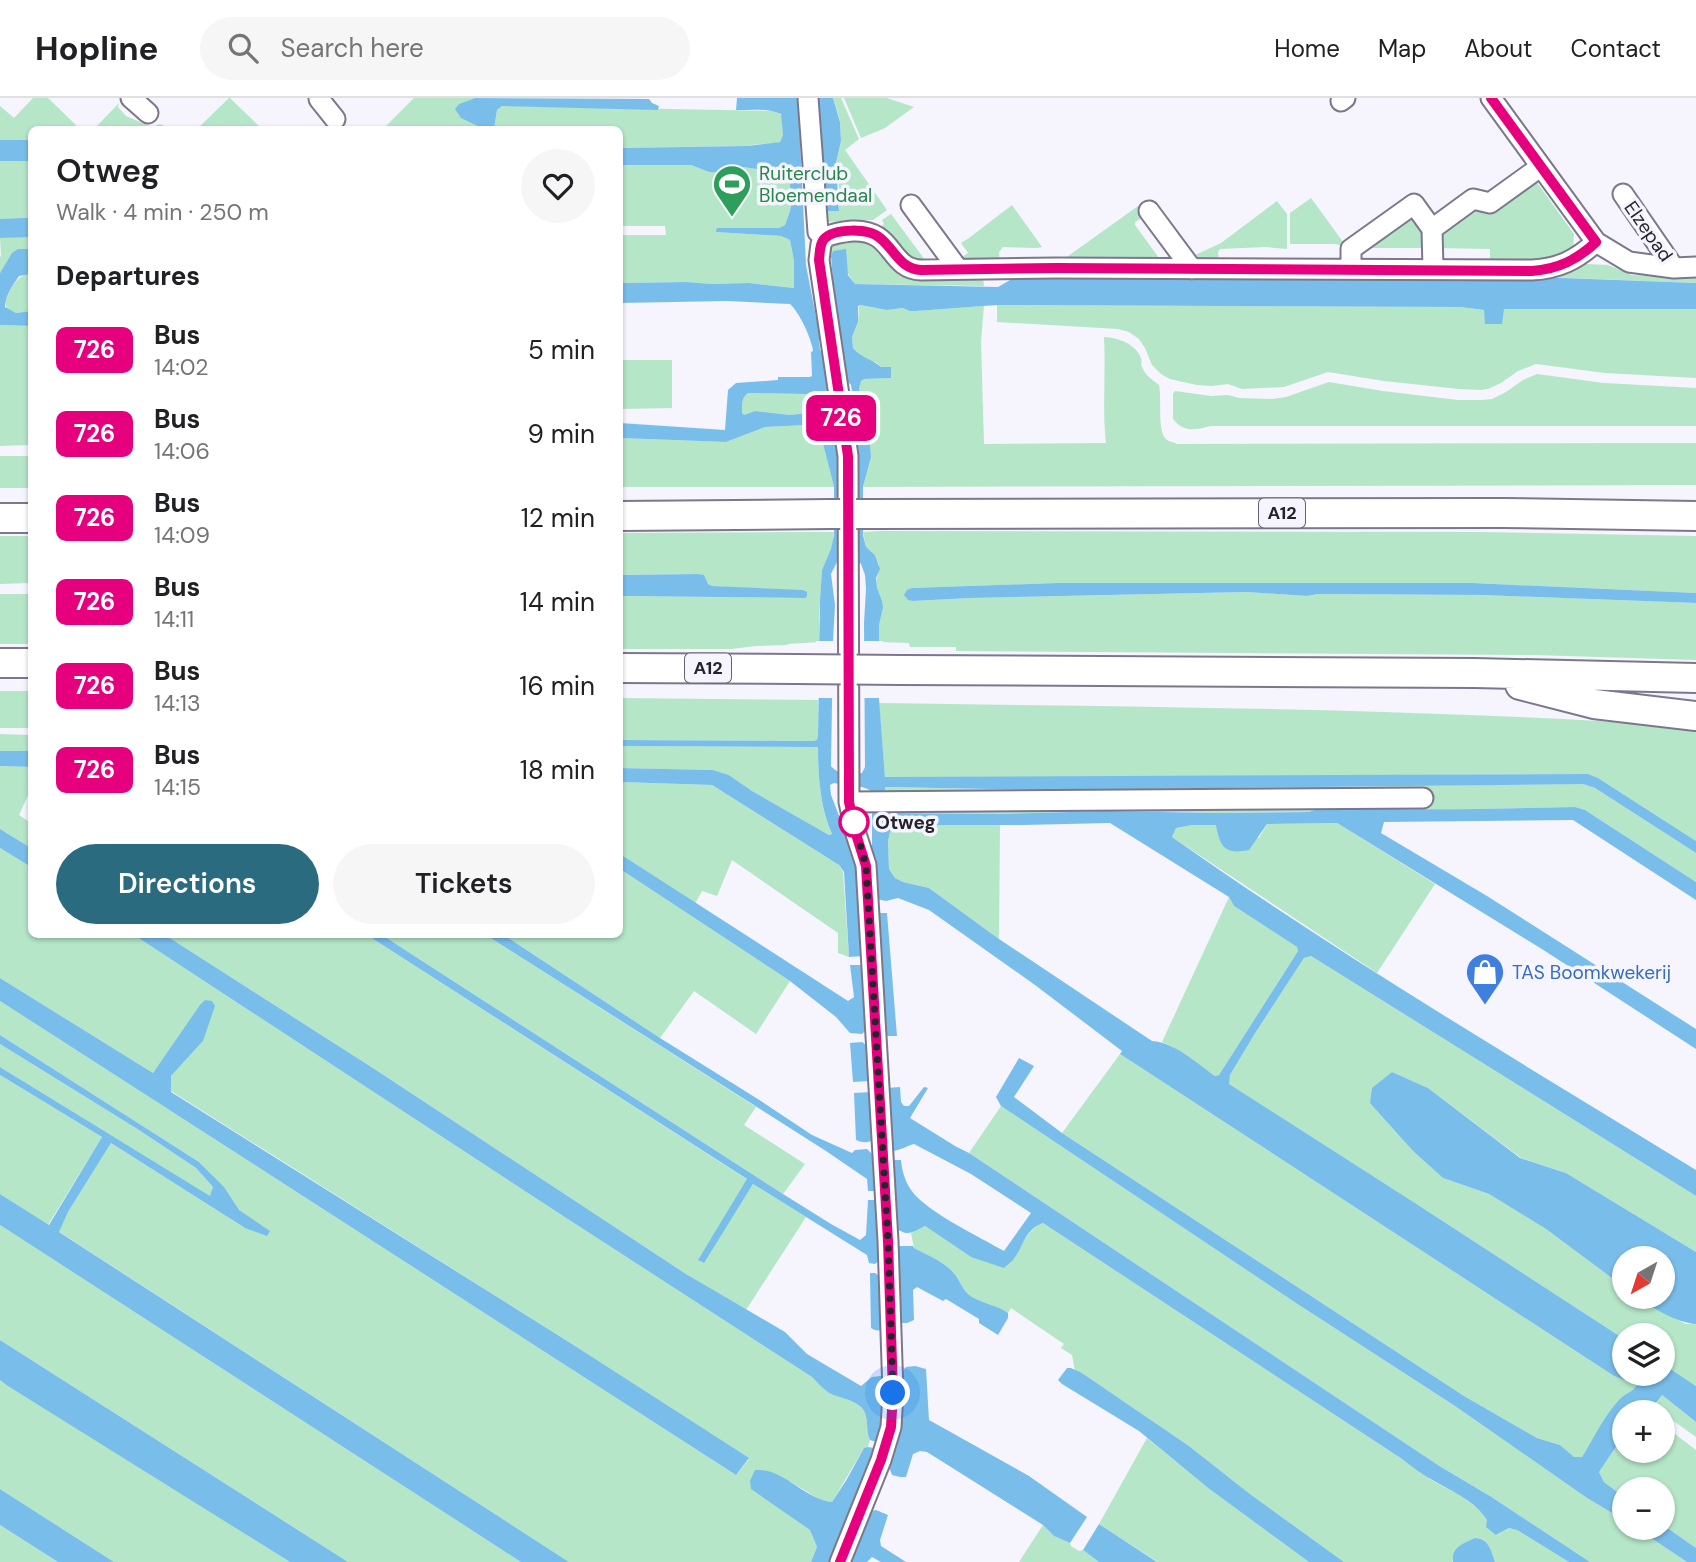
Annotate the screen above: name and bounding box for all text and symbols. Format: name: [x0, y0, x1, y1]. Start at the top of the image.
search box: [200, 17, 690, 80]
text: Hopline: [35, 27, 158, 70]
icon: search: [224, 29, 262, 67]
text: Search here: [280, 31, 424, 65]
text: Home: [1274, 33, 1340, 64]
text: Map: [1378, 33, 1426, 64]
text: About: [1464, 33, 1533, 64]
text: Contact: [1571, 33, 1661, 64]
text: Otweg: [56, 149, 160, 192]
button: heart: [521, 149, 595, 223]
place label: Ruiterclub Bloemendaal: [759, 161, 872, 208]
sports icon: Ruiterclub Bloemendaal: [711, 163, 753, 218]
street label: Elzepad: [1619, 196, 1679, 267]
text: Walk · 4 min · 250 m: [56, 197, 269, 227]
text: Departures: [56, 259, 200, 293]
text: Bus: [154, 318, 200, 352]
text: 5 min: [528, 333, 595, 367]
text: 726: [74, 334, 115, 365]
text: 14:02: [154, 352, 209, 382]
line badge: 726: [801, 395, 881, 441]
text: Bus: [154, 402, 200, 436]
text: 726: [820, 402, 862, 433]
text: 9 min: [527, 417, 595, 451]
text: 726: [74, 418, 115, 449]
text: 14:06: [154, 436, 210, 466]
text: Bus: [154, 486, 200, 520]
road number: A12: [1259, 498, 1305, 528]
text: 12 min: [521, 501, 595, 535]
text: 726: [74, 502, 115, 533]
text: 14:09: [154, 520, 210, 550]
text: Bus: [154, 570, 200, 604]
text: 14 min: [520, 585, 595, 619]
text: 726: [74, 586, 115, 617]
text: 14:11: [154, 604, 194, 634]
text: Bus: [154, 654, 200, 688]
road number: A12: [685, 654, 731, 682]
text: 16 min: [519, 669, 595, 703]
text: 726: [74, 670, 115, 701]
text: 14:13: [154, 688, 201, 718]
text: Bus: [154, 738, 200, 772]
text: 18 min: [520, 753, 595, 787]
text: 726: [74, 754, 115, 785]
text: 14:15: [154, 772, 201, 802]
marker: Otweg: [839, 807, 869, 837]
place label: Otweg: [875, 810, 936, 835]
button: Directions: [56, 844, 319, 924]
button: Tickets: [333, 844, 595, 924]
shop icon: TAS Boomkwekerij: [1464, 951, 1506, 1006]
place label: TAS Boomkwekerij: [1512, 960, 1671, 985]
north arrow: [1612, 1246, 1675, 1309]
map controls: [1612, 1246, 1675, 1540]
button: layers: [1612, 1323, 1675, 1386]
your location: [875, 1375, 910, 1410]
button: +: [1612, 1400, 1675, 1463]
button: −: [1612, 1477, 1675, 1540]

